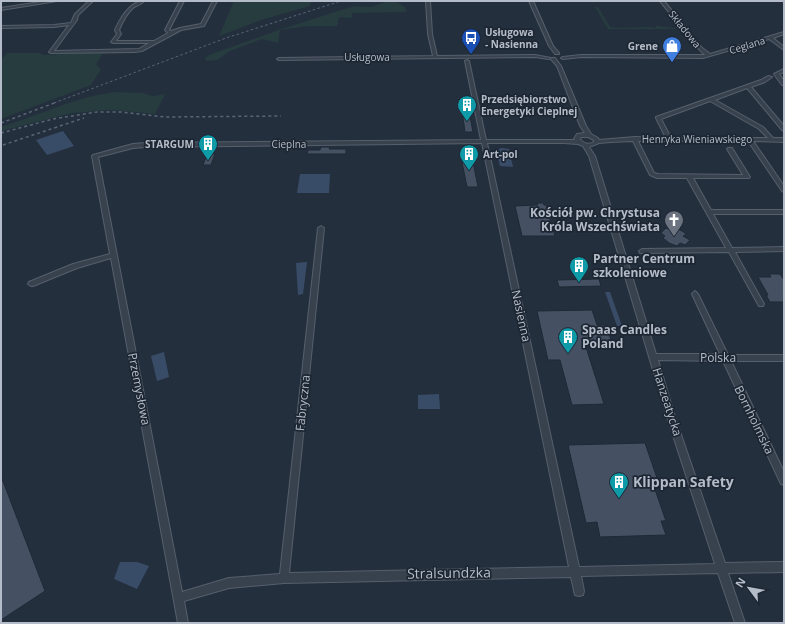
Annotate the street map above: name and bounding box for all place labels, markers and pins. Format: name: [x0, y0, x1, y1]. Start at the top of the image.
place label: Usługowa - Nasienna: [485, 25, 538, 51]
bus stop icon: Usługowa - Nasienna: [460, 27, 482, 55]
shop icon: Grene: [661, 35, 683, 63]
place label: Grene: [628, 39, 658, 53]
place label: Przedsiębiorstwo Energetyki Cieplnej: [481, 92, 577, 118]
building icon: Przedsiębiorstwo Energetyki Cieplnej: [456, 94, 478, 122]
building icon: STARGUM: [197, 133, 219, 161]
place label: STARGUM: [145, 137, 194, 151]
building icon: Art-pol: [458, 143, 480, 171]
place label: Art-pol: [483, 147, 518, 161]
place label: Kościół pw. Chrystusa Króla Wszechświata: [530, 204, 660, 235]
church icon: Kościół pw. Chrystusa Króla Wszechświata: [663, 209, 685, 237]
place label: Partner Centrum szkoleniowe: [593, 250, 695, 281]
building icon: Partner Centrum szkoleniowe: [568, 255, 590, 283]
place label: Spaas Candles Poland: [582, 321, 667, 352]
building icon: Spaas Candles Poland: [557, 326, 579, 354]
building icon: Klippan Safety: [608, 471, 630, 499]
place label: Klippan Safety: [633, 472, 734, 491]

